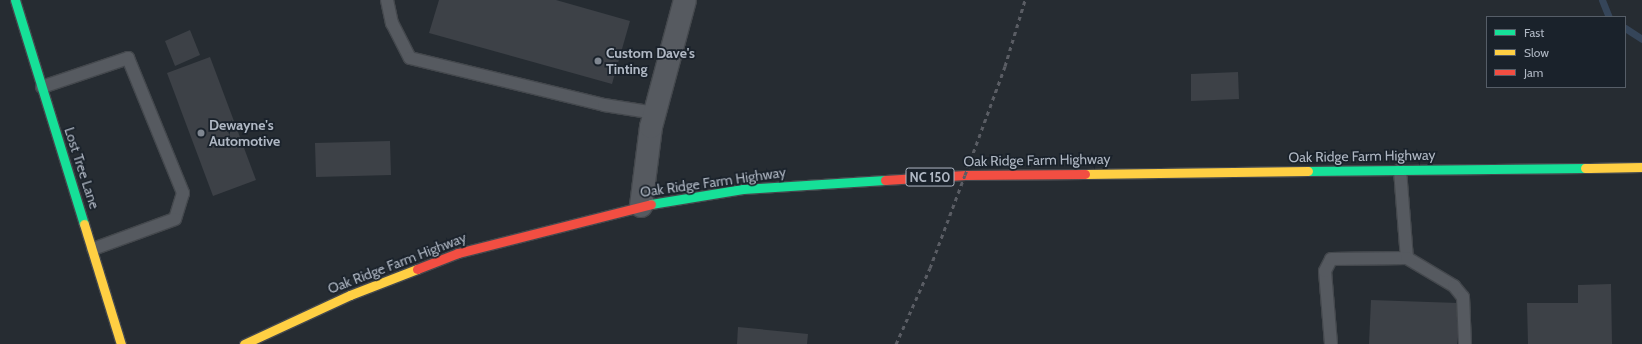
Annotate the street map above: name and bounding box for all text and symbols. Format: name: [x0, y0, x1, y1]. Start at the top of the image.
legend: [1486, 16, 1626, 88]
text: Fast: [1524, 25, 1544, 40]
place label: Custom Dave's Tinting: [606, 45, 695, 78]
text: Slow: [1524, 45, 1549, 60]
marker: Custom Dave's Tinting: [593, 56, 603, 66]
text: Jam: [1524, 65, 1543, 80]
place label: Dewayne's Automotive: [209, 117, 280, 150]
street label: Lost Tree Lane: [61, 125, 103, 211]
marker: Dewayne's Automotive: [196, 128, 206, 138]
street label: Oak Ridge Farm Highway: [1288, 146, 1436, 166]
street label: Oak Ridge Farm Highway: [963, 150, 1111, 170]
street label: Oak Ridge Farm Highway: [639, 163, 787, 201]
road number: NC 150: [905, 166, 955, 188]
street label: Oak Ridge Farm Highway: [325, 229, 469, 297]

